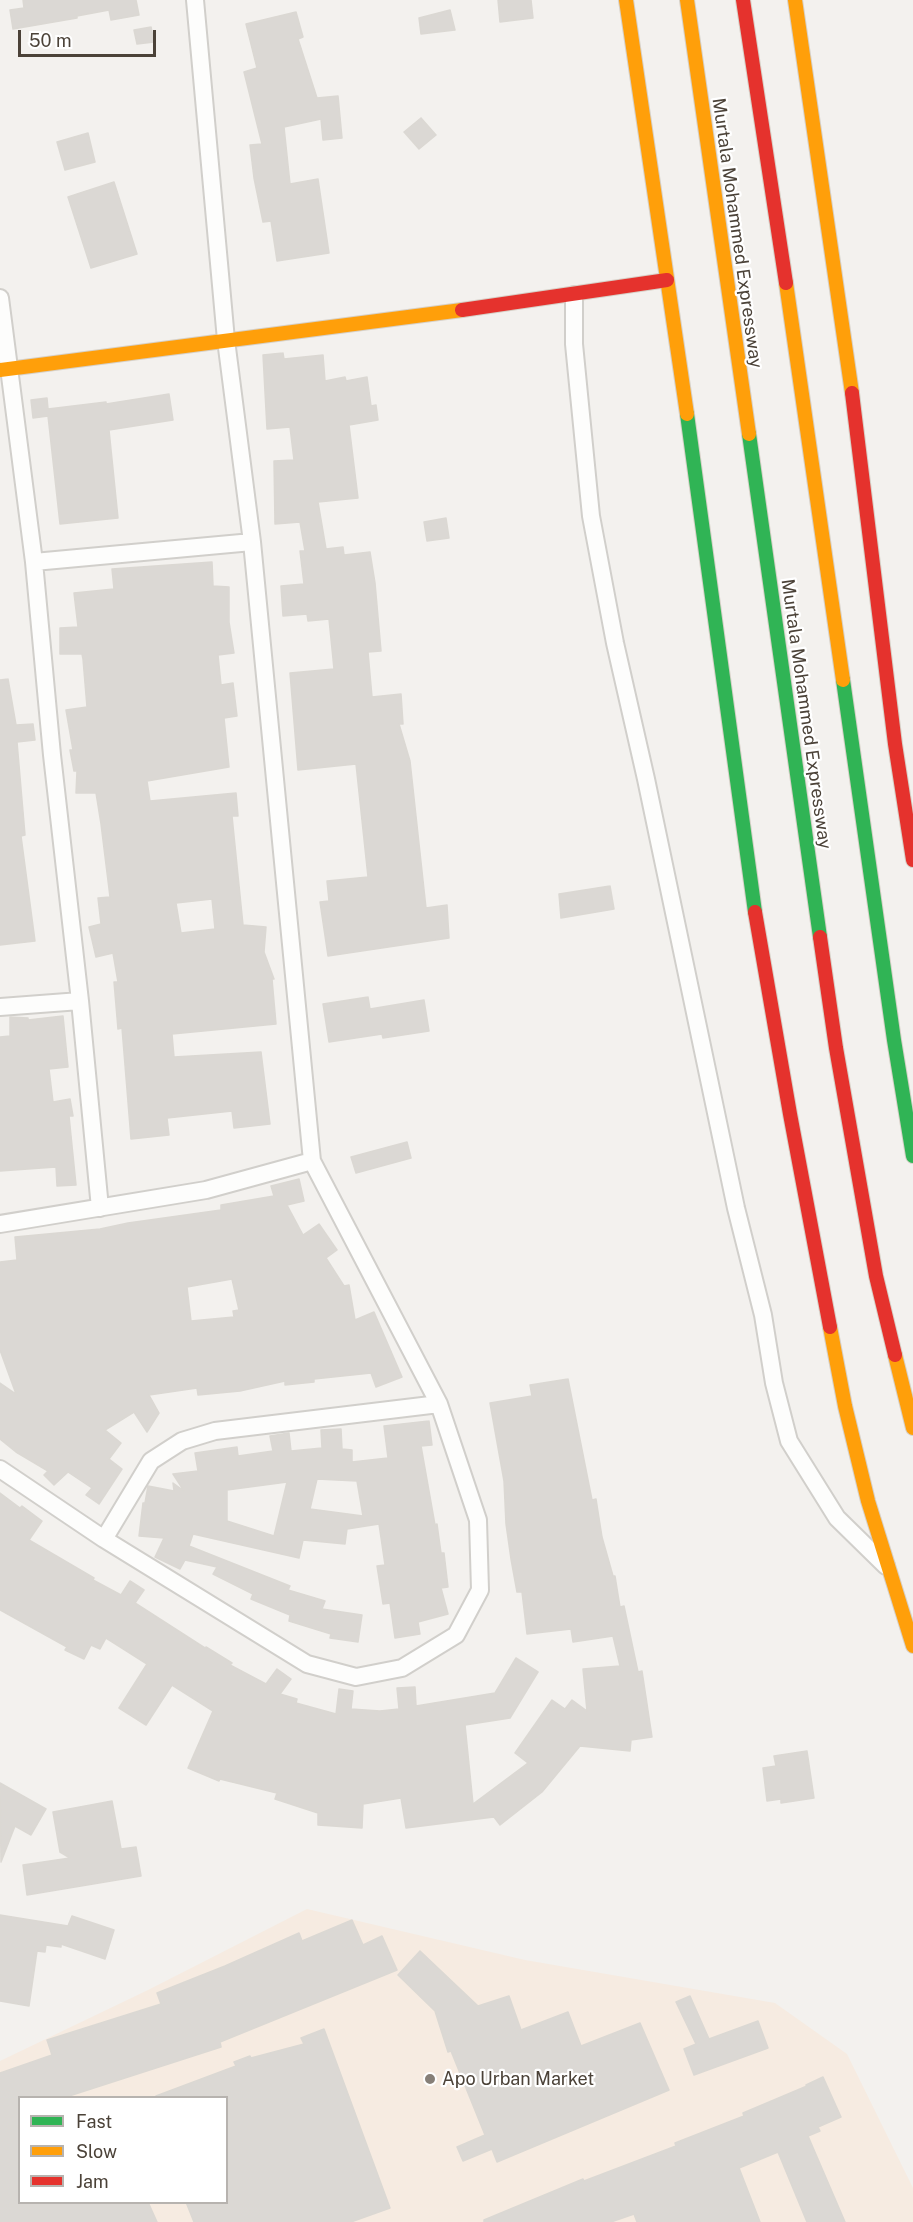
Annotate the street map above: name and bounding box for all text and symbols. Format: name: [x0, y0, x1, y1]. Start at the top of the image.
scale bar: [21, 18, 159, 56]
text: 50 m: [29, 30, 72, 51]
street label: Murtala Mohammed Expressway: [707, 96, 767, 370]
street label: Murtala Mohammed Expressway: [776, 577, 836, 851]
place label: Apo Urban Market: [442, 2068, 594, 2090]
marker: Apo Urban Market: [423, 2072, 437, 2086]
legend: [18, 2096, 228, 2204]
text: Fast: [76, 2111, 112, 2132]
text: Slow: [76, 2141, 117, 2162]
text: Jam: [76, 2171, 109, 2192]

